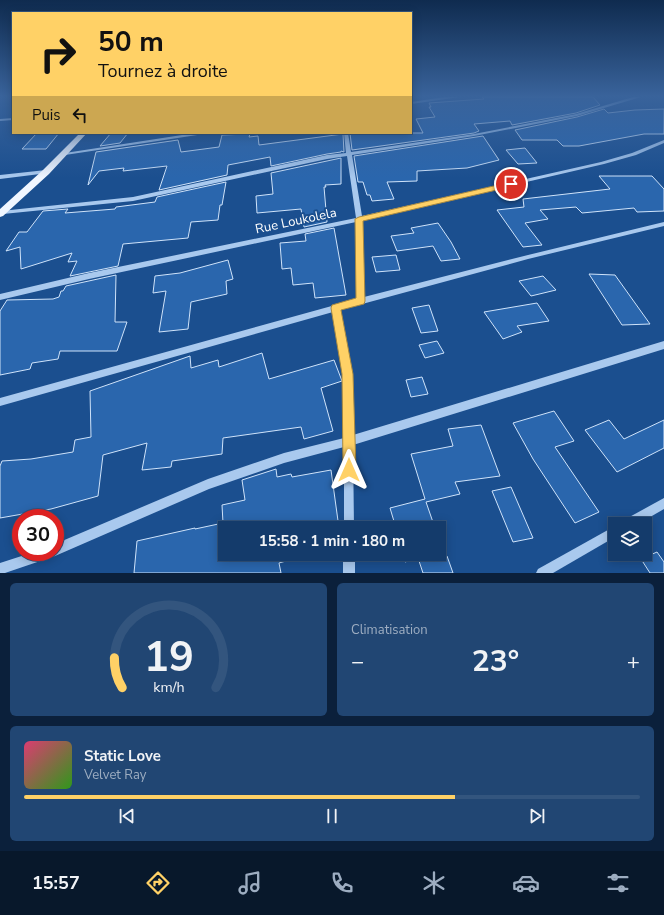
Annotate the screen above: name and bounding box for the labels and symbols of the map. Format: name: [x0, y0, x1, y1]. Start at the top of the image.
pin: [494, 167, 528, 201]
street label: Rue Loukolela: [254, 204, 338, 238]
position arrow: [328, 449, 370, 491]
speed limit sign: 30: [12, 509, 64, 561]

